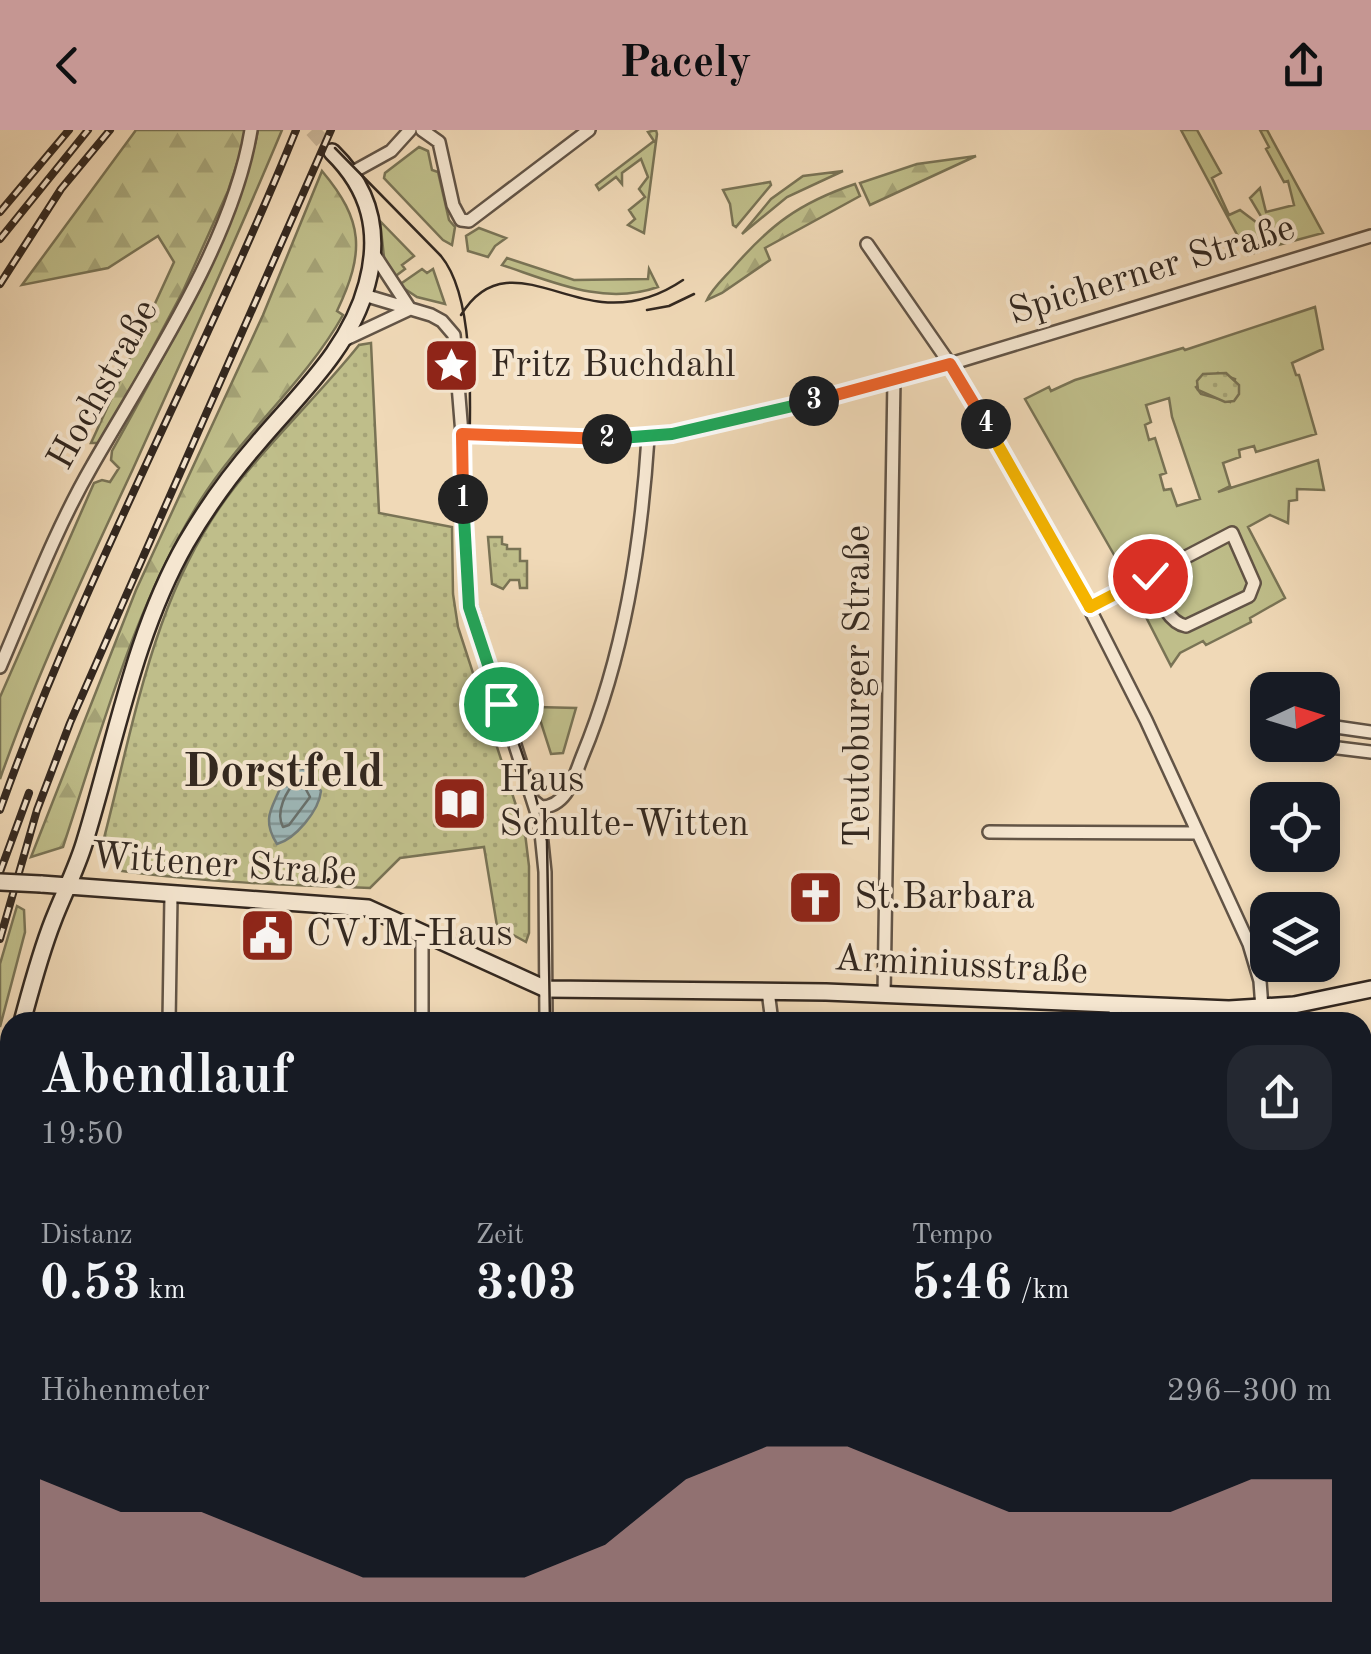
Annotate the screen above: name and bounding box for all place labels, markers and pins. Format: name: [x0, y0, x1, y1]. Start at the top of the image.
place icon: Fritz Buchdahl: [421, 336, 481, 396]
place label: Fritz Buchdahl: [490, 347, 735, 385]
pin: 3: [789, 376, 839, 426]
pin: 4: [961, 399, 1011, 449]
pin: 2: [582, 414, 632, 464]
pin: 1: [438, 474, 488, 524]
pin: [1108, 534, 1193, 619]
pin: [459, 662, 544, 747]
place label: Haus Schulte-Witten: [499, 762, 749, 844]
library icon: Haus Schulte-Witten: [430, 773, 490, 833]
church icon: St.Barbara: [785, 868, 845, 928]
place label: St.Barbara: [854, 879, 1035, 917]
public building icon: CVJM-Haus: [237, 905, 297, 965]
place label: CVJM-Haus: [306, 916, 513, 954]

